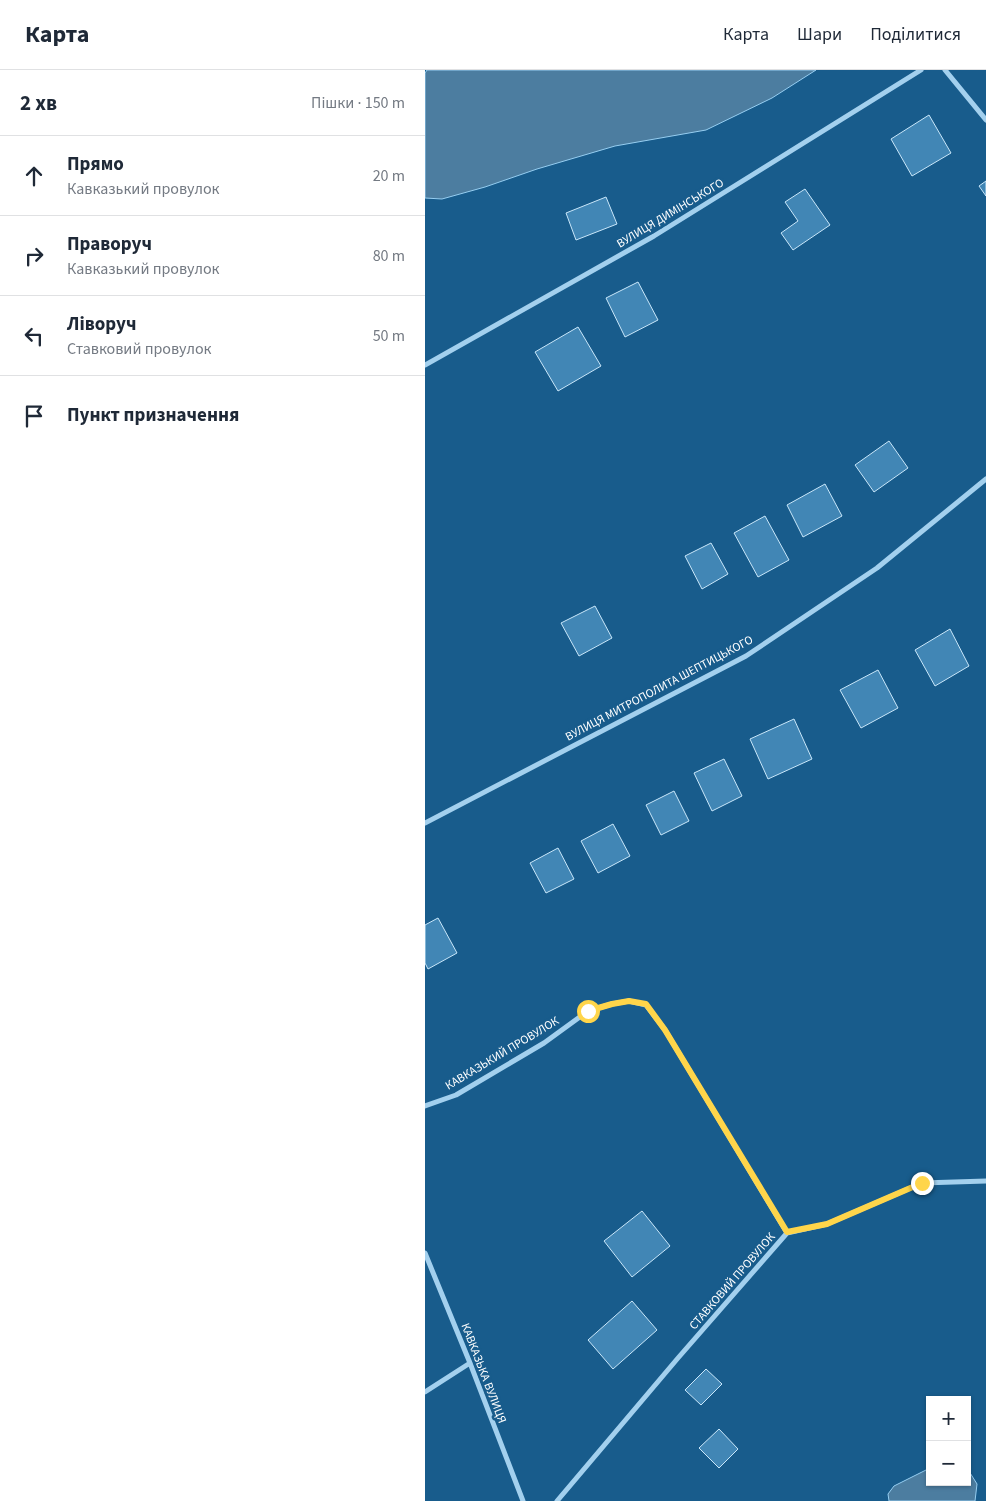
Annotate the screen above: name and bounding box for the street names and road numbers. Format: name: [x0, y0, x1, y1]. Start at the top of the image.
street label: ВУЛИЦЯ ДИМІНСЬКОГО: [613, 175, 727, 252]
street label: ВУЛИЦЯ МИТРОПОЛИТА ШЕПТИЦЬКОГО: [562, 632, 756, 745]
street label: КАВКАЗЬКИЙ ПРОВУЛОК: [442, 1013, 562, 1094]
street label: СТАВКОВИЙ ПРОВУЛОК: [685, 1229, 779, 1334]
street label: КАВКАЗЬКА ВУЛИЦЯ: [457, 1321, 510, 1426]

